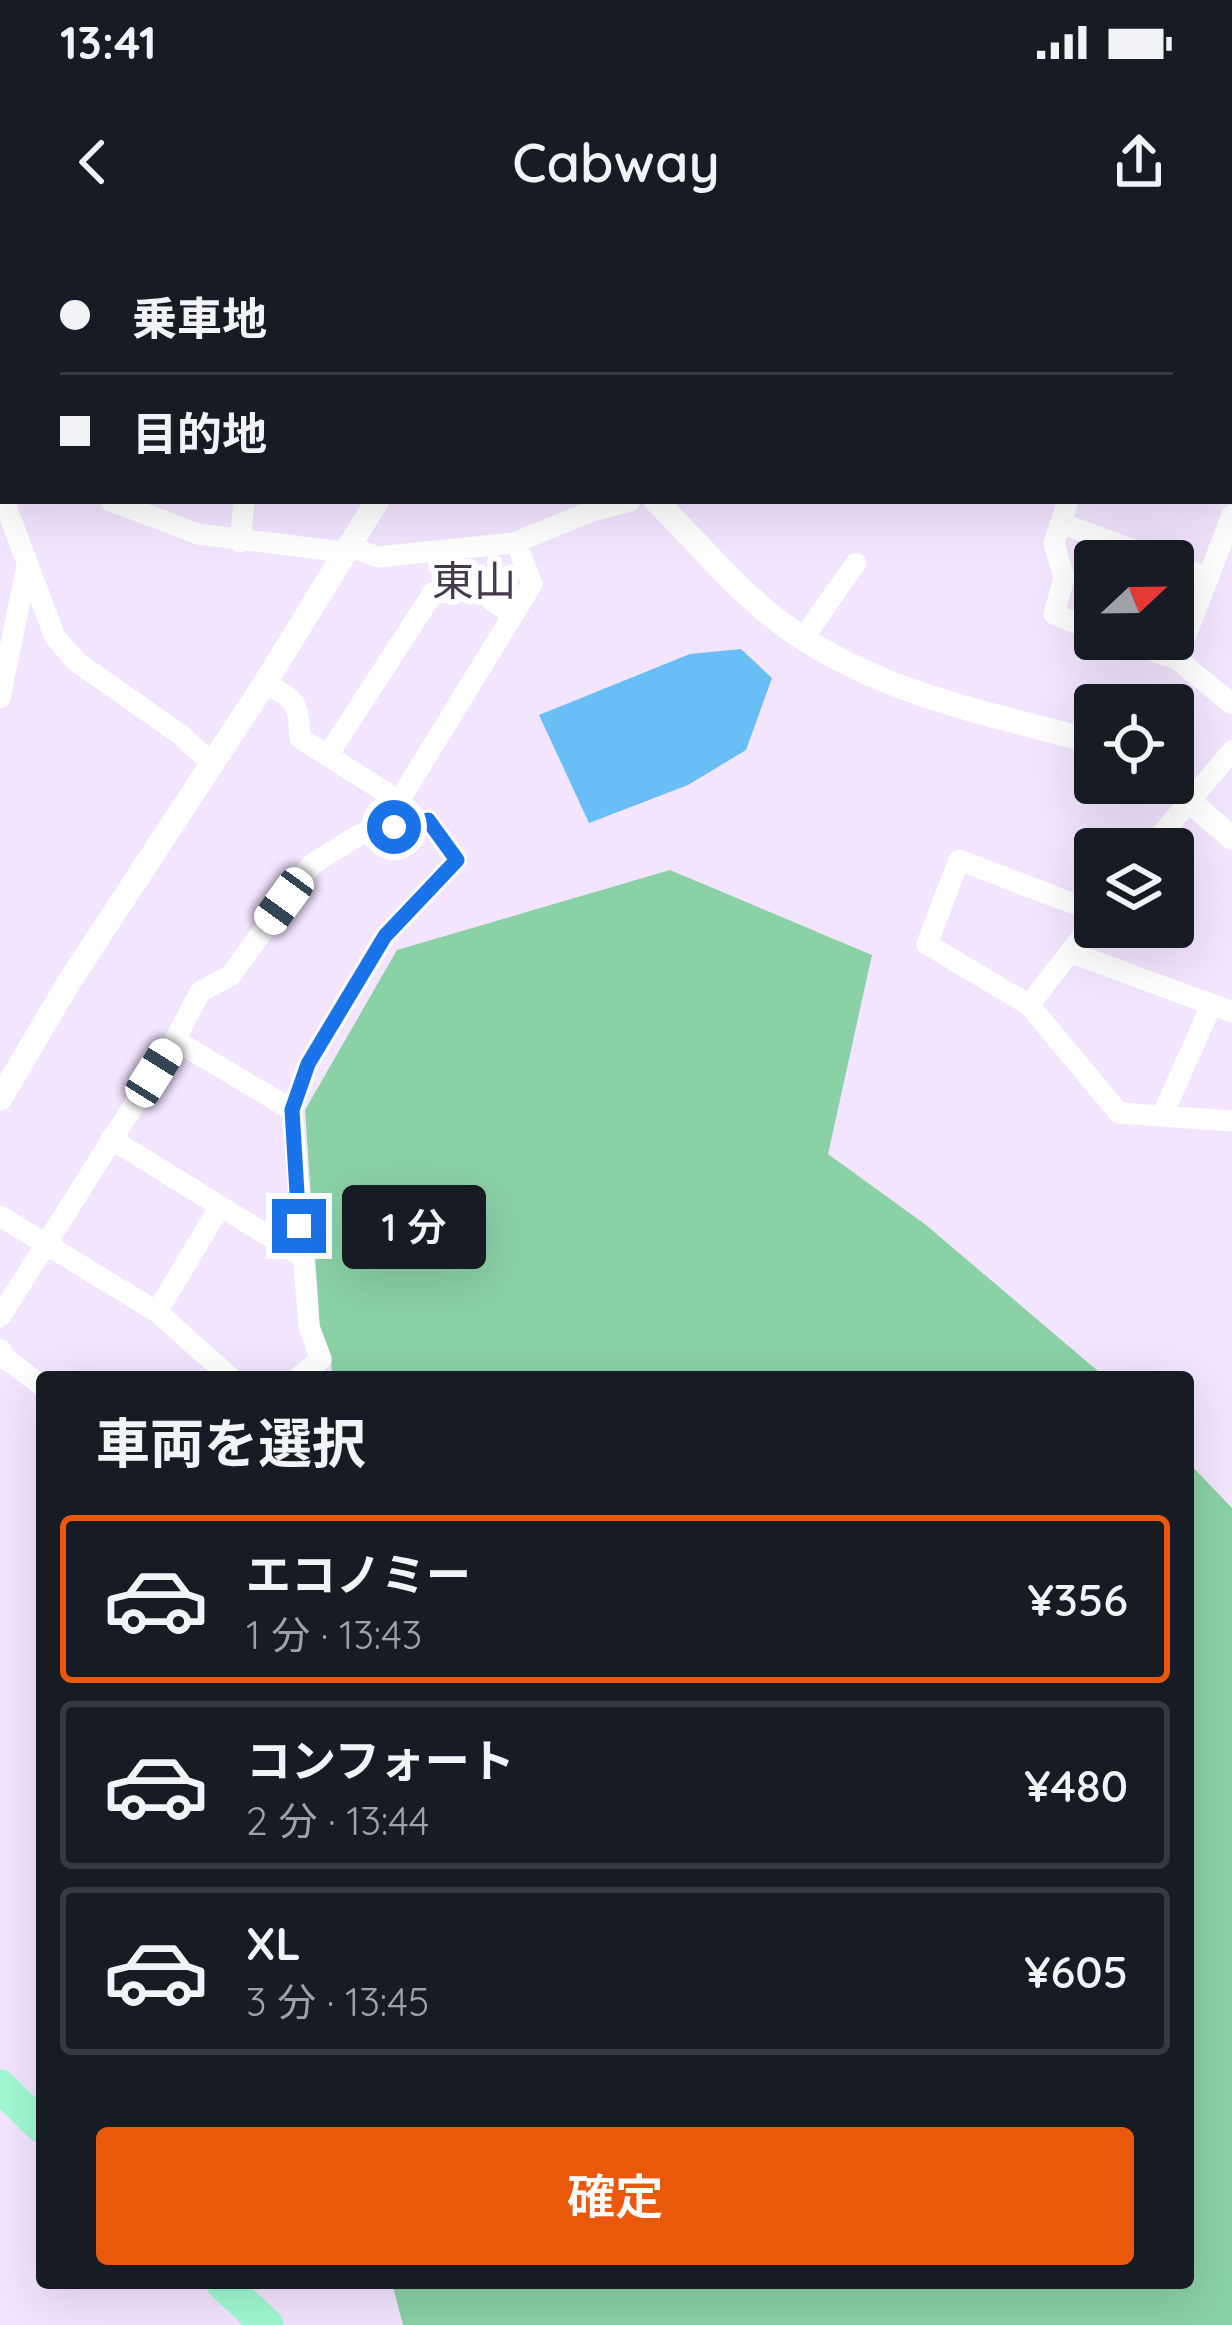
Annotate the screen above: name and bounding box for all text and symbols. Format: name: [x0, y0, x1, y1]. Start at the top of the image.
text: 13:41: [60, 14, 157, 70]
text: Cabway: [512, 128, 720, 196]
icon: back: [60, 129, 126, 195]
icon: share: [1106, 129, 1172, 195]
text: 乗車地: [132, 290, 267, 346]
text: 目的地: [132, 405, 267, 461]
north arrow: [1074, 540, 1194, 660]
map controls: [1074, 540, 1194, 948]
district label: 東山: [432, 554, 516, 607]
button: locate: [1074, 684, 1194, 804]
route start: [367, 800, 421, 854]
button: layers: [1074, 828, 1194, 948]
car: [248, 861, 320, 941]
car: [120, 1033, 188, 1113]
callout: 1 分: [341, 1184, 485, 1268]
route end: [272, 1199, 326, 1253]
text: 1 分: [382, 1202, 446, 1251]
text: 車両を選択: [96, 1409, 366, 1477]
icon: car: [102, 1545, 210, 1653]
text: エコノミー: [246, 1546, 471, 1602]
text: ¥356: [1028, 1571, 1128, 1627]
text: 1 分 · 13:43: [246, 1610, 422, 1659]
icon: car: [102, 1731, 210, 1839]
text: コンフォート: [246, 1732, 515, 1788]
text: ¥480: [1024, 1757, 1128, 1813]
text: 2 分 · 13:44: [246, 1796, 429, 1845]
text: XL: [246, 1915, 301, 1971]
icon: car: [102, 1917, 210, 2025]
text: ¥605: [1024, 1943, 1128, 1999]
text: 3 分 · 13:45: [246, 1977, 429, 2026]
button: 確定: [96, 2127, 1134, 2265]

